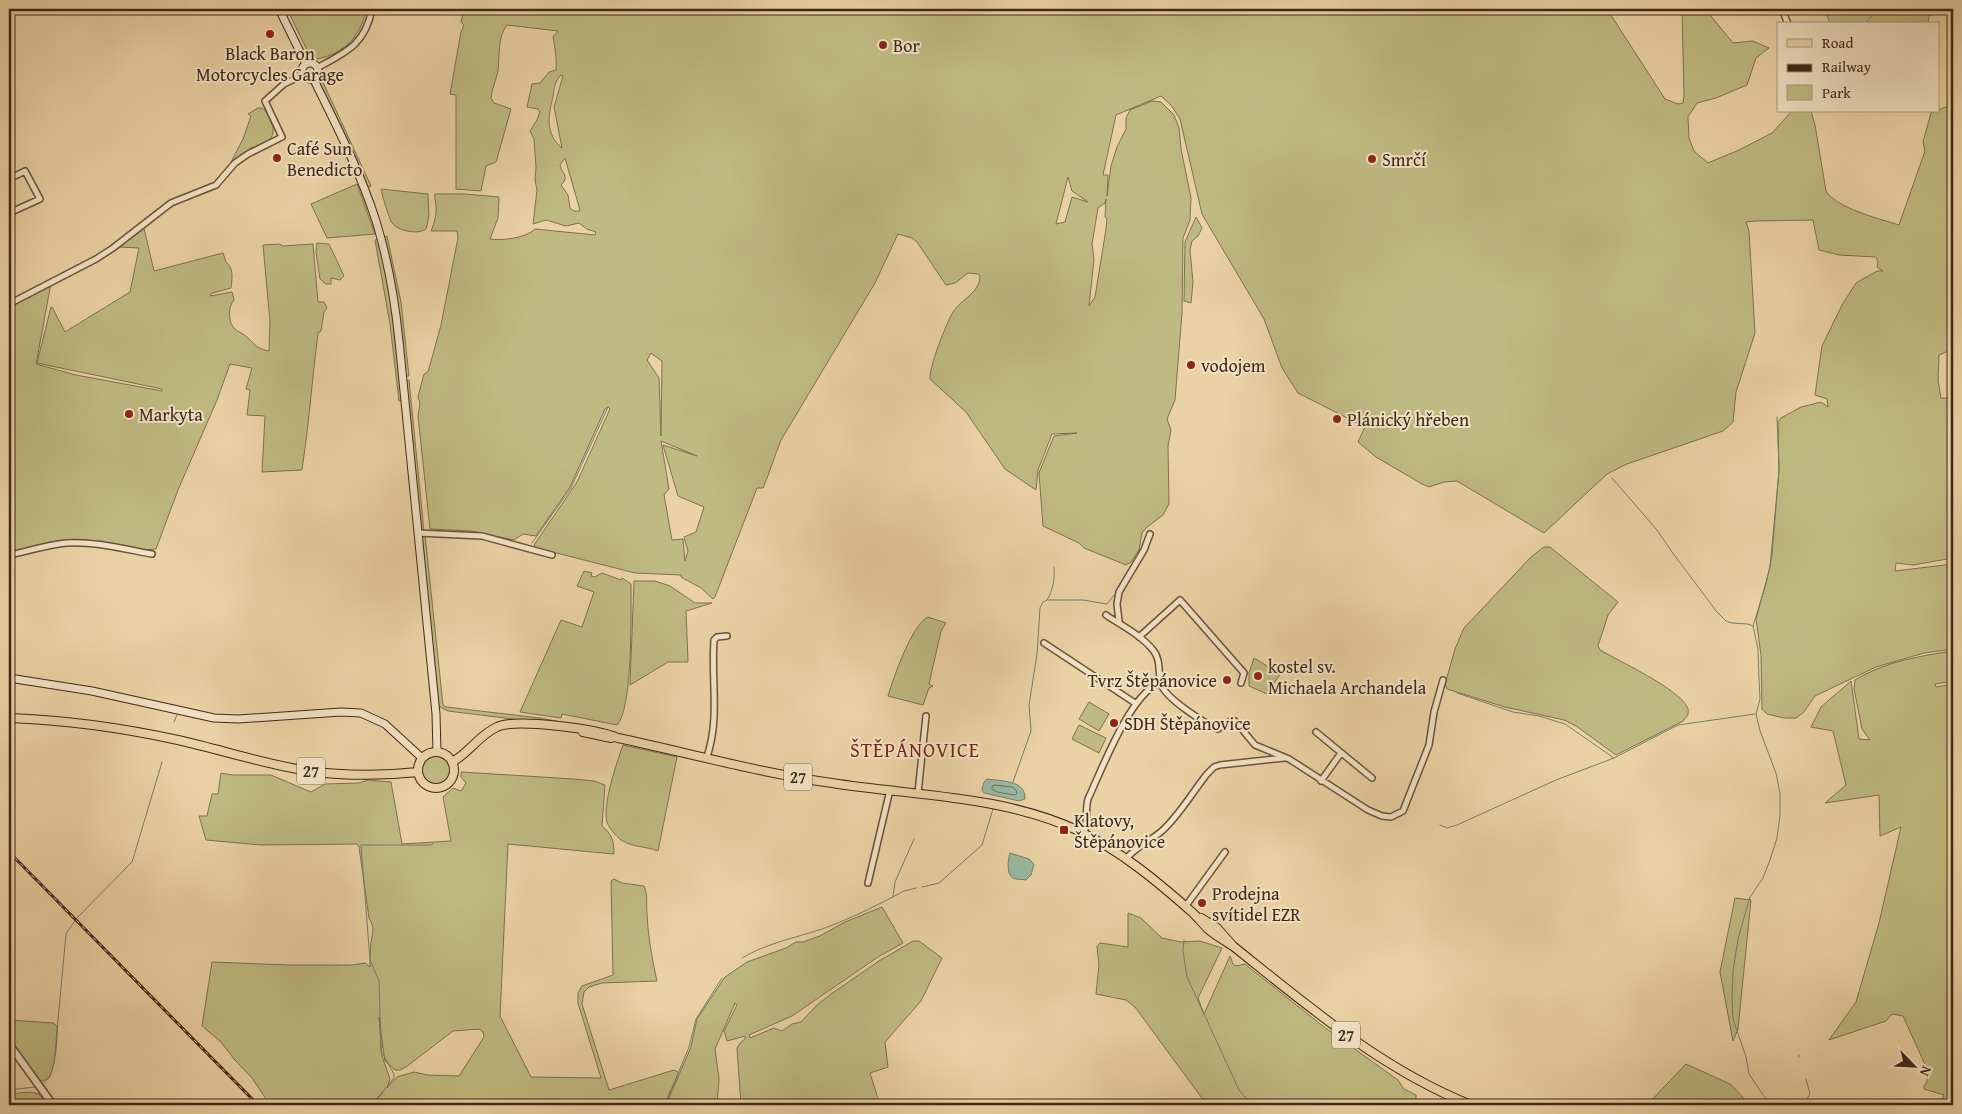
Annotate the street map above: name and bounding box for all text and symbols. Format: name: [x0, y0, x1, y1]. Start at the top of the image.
legend: [1777, 22, 1940, 112]
marker: Black Baron Motorcycles Garage: [264, 28, 276, 40]
place label: Bor: [893, 32, 920, 59]
text: Road: [1822, 32, 1853, 53]
marker: Bor: [877, 39, 889, 51]
place label: Black Baron Motorcycles Garage: [196, 40, 344, 88]
text: Railway: [1822, 56, 1872, 77]
text: Park: [1822, 82, 1851, 103]
place label: Café Sun Benedicto: [287, 135, 362, 183]
place label: Smrčí: [1382, 146, 1427, 173]
marker: Café Sun Benedicto: [271, 152, 283, 164]
marker: Smrčí: [1366, 153, 1378, 165]
place label: vodojem: [1201, 352, 1266, 379]
marker: vodojem: [1185, 359, 1197, 371]
place label: Markyta: [139, 401, 203, 428]
place label: Plánický hřeben: [1347, 406, 1469, 433]
marker: Markyta: [123, 408, 135, 420]
marker: Plánický hřeben: [1331, 413, 1343, 425]
place label: kostel sv. Michaela Archandela: [1268, 653, 1427, 701]
place label: Tvrz Štěpánovice: [1088, 667, 1217, 694]
marker: kostel sv. Michaela Archandela: [1252, 670, 1264, 682]
marker: Tvrz Štěpánovice: [1221, 674, 1233, 686]
place label: SDH Štěpánovice: [1124, 710, 1251, 737]
marker: SDH Štěpánovice: [1108, 717, 1120, 729]
district label: ŠTĚPÁNOVICE: [850, 735, 980, 764]
road number: 27: [297, 758, 325, 784]
road number: 27: [784, 764, 812, 790]
place label: Klatovy, Štěpánovice: [1074, 807, 1165, 855]
marker: Klatovy, Štěpánovice: [1058, 824, 1070, 836]
place label: Prodejna svítidel EZR: [1212, 880, 1301, 928]
marker: Prodejna svítidel EZR: [1196, 897, 1208, 909]
road number: 27: [1332, 1022, 1360, 1048]
north arrow: [1890, 1042, 1940, 1092]
text: N: [1915, 1063, 1937, 1080]

